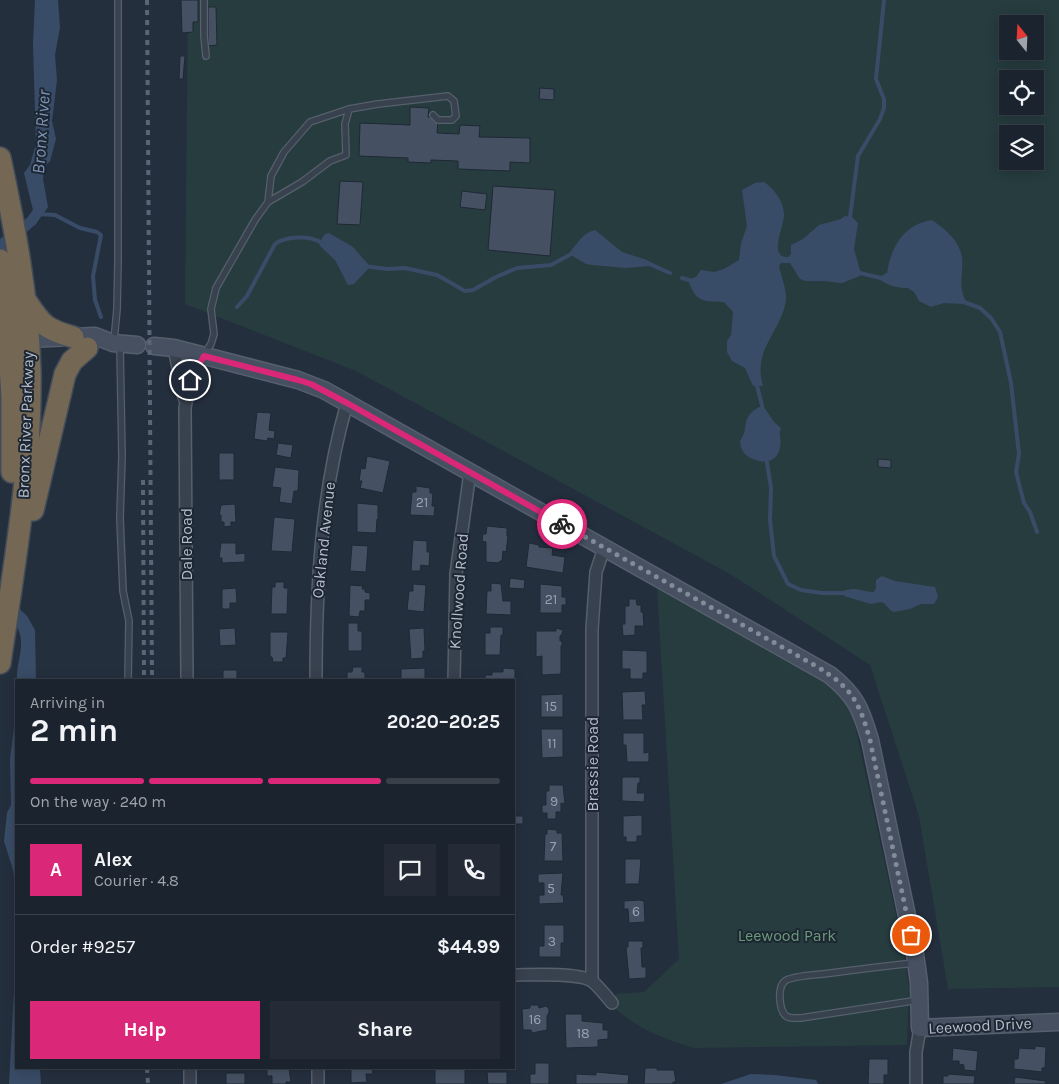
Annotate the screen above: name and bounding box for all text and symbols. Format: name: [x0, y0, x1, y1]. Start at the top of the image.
north arrow: [999, 15, 1044, 60]
map controls: [999, 15, 1044, 170]
button: locate: [999, 70, 1044, 115]
water label: Bronx River: [27, 88, 55, 175]
button: layers: [999, 125, 1044, 170]
street label: Bronx River Parkway: [13, 351, 38, 499]
pin: [169, 359, 211, 401]
icon: home: [176, 366, 204, 394]
street label: Oakland Avenue: [308, 481, 339, 599]
house number: 21: [416, 494, 428, 511]
courier: [537, 499, 587, 549]
street label: Dale Road: [177, 508, 196, 580]
icon: bike: [548, 510, 576, 538]
street label: Knollwood Road: [445, 532, 472, 650]
house number: 21: [545, 591, 557, 608]
text: Arriving in: [30, 693, 105, 712]
house number: 15: [545, 698, 557, 715]
text: 20:20–20:25: [387, 711, 500, 733]
text: 2 min: [30, 712, 118, 749]
street label: Brassie Road: [583, 717, 602, 811]
house number: 11: [547, 735, 557, 752]
text: On the way · 240 m: [30, 792, 166, 811]
house number: 9: [550, 793, 558, 810]
house number: 7: [550, 838, 557, 855]
button: chat: [384, 844, 436, 896]
button: phone: [448, 844, 500, 896]
text: Alex: [94, 849, 132, 871]
text: A: [50, 859, 62, 881]
text: Courier · 4.8: [94, 871, 179, 890]
house number: 5: [547, 880, 555, 897]
house number: 6: [632, 903, 640, 920]
pin: [890, 914, 932, 956]
icon: bag: [897, 921, 925, 949]
park label: Leewood Park: [738, 926, 836, 945]
house number: 3: [548, 933, 556, 950]
text: Order #9257: [30, 936, 135, 958]
text: $44.99: [437, 936, 500, 958]
button: Help: [30, 1001, 260, 1059]
button: Share: [270, 1001, 500, 1059]
house number: 16: [529, 1011, 541, 1028]
street label: Leewood Drive: [928, 1013, 1032, 1038]
house number: 18: [576, 1025, 590, 1042]

